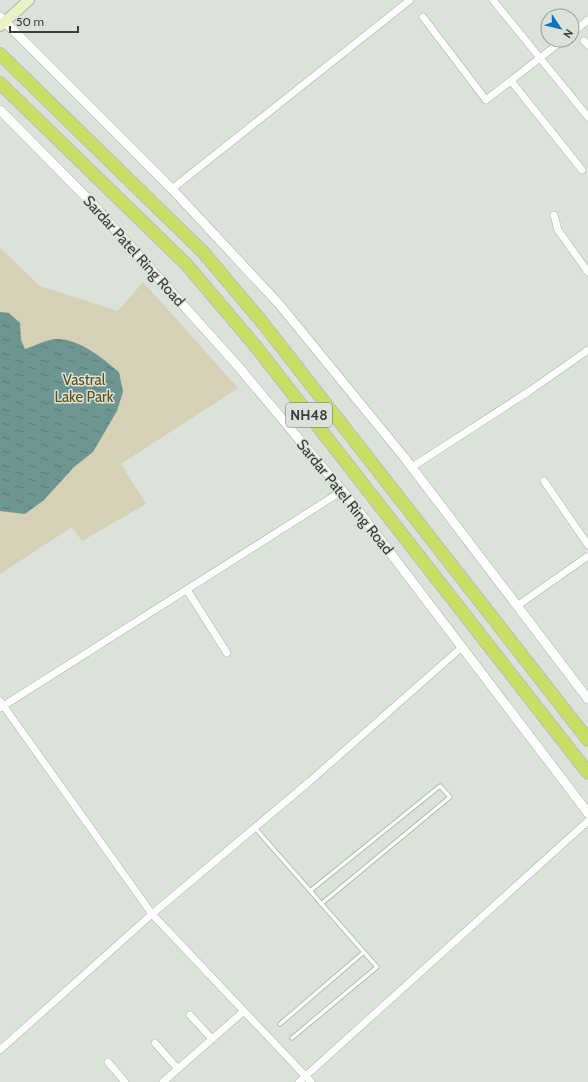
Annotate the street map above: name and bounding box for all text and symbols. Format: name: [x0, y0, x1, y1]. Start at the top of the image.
scale bar: [10, 8, 78, 34]
north arrow: [540, 8, 580, 48]
text: 50 m: [16, 14, 44, 29]
text: N: [560, 27, 576, 41]
street label: Sardar Patel Ring Road: [79, 192, 189, 310]
park label: Vastral Lake Park: [54, 371, 114, 406]
road number: NH48: [286, 403, 332, 427]
street label: Sardar Patel Ring Road: [293, 436, 397, 558]

